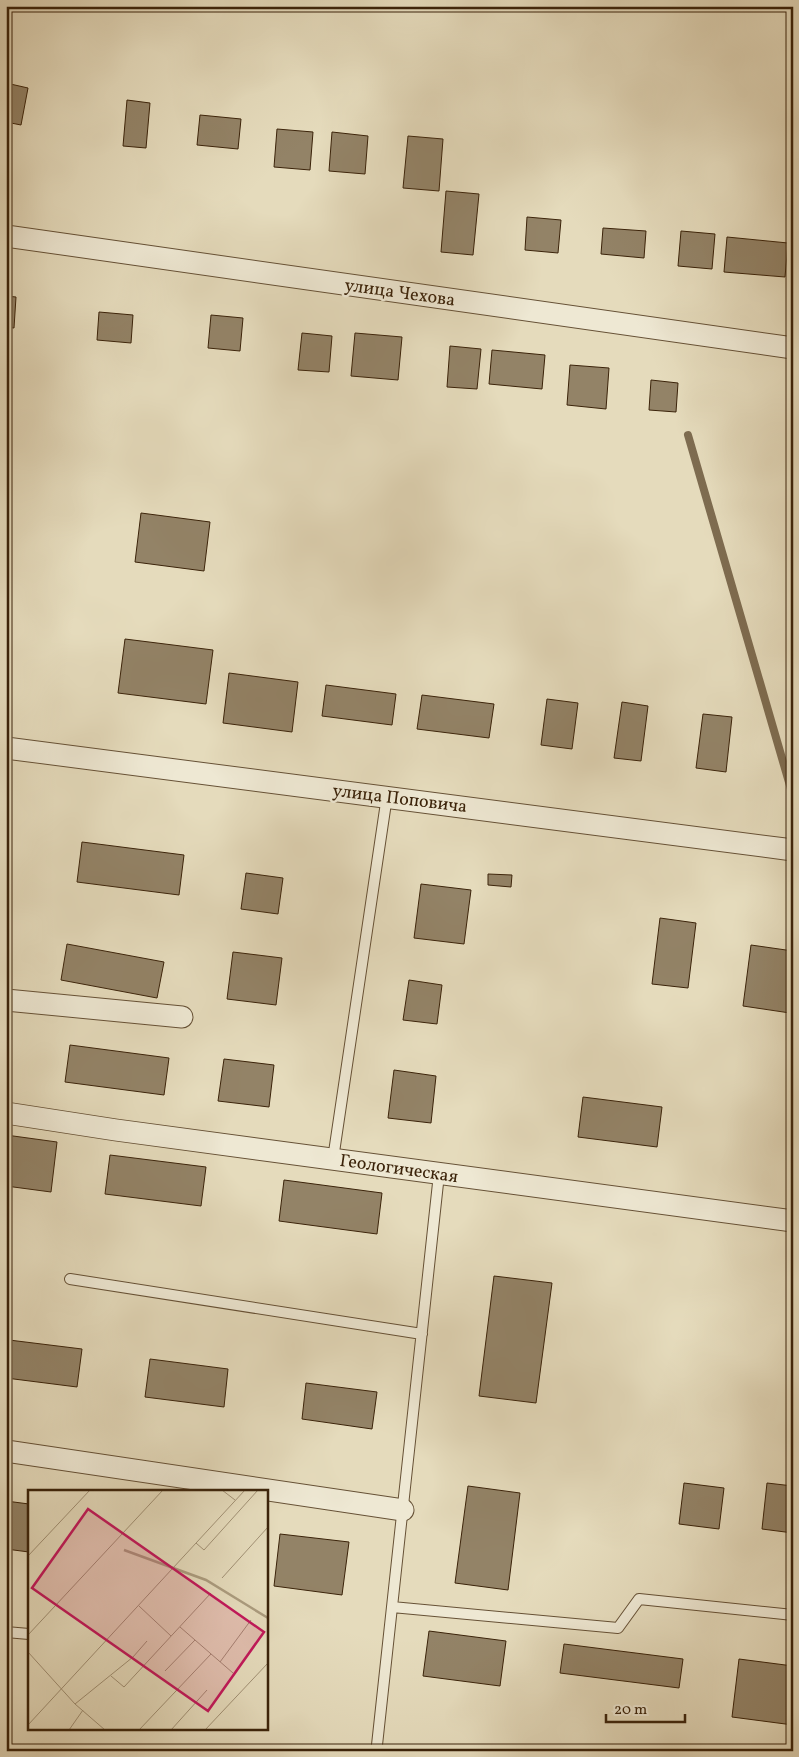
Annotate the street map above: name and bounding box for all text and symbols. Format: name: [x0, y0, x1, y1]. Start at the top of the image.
street label: улица Чехова: [343, 273, 457, 314]
street label: улица Поповича: [331, 779, 469, 820]
street label: Геологическая: [338, 1149, 460, 1190]
inset map: [28, 1490, 268, 1730]
scale bar: [606, 1692, 685, 1724]
text: 20 m: [614, 1700, 647, 1721]

